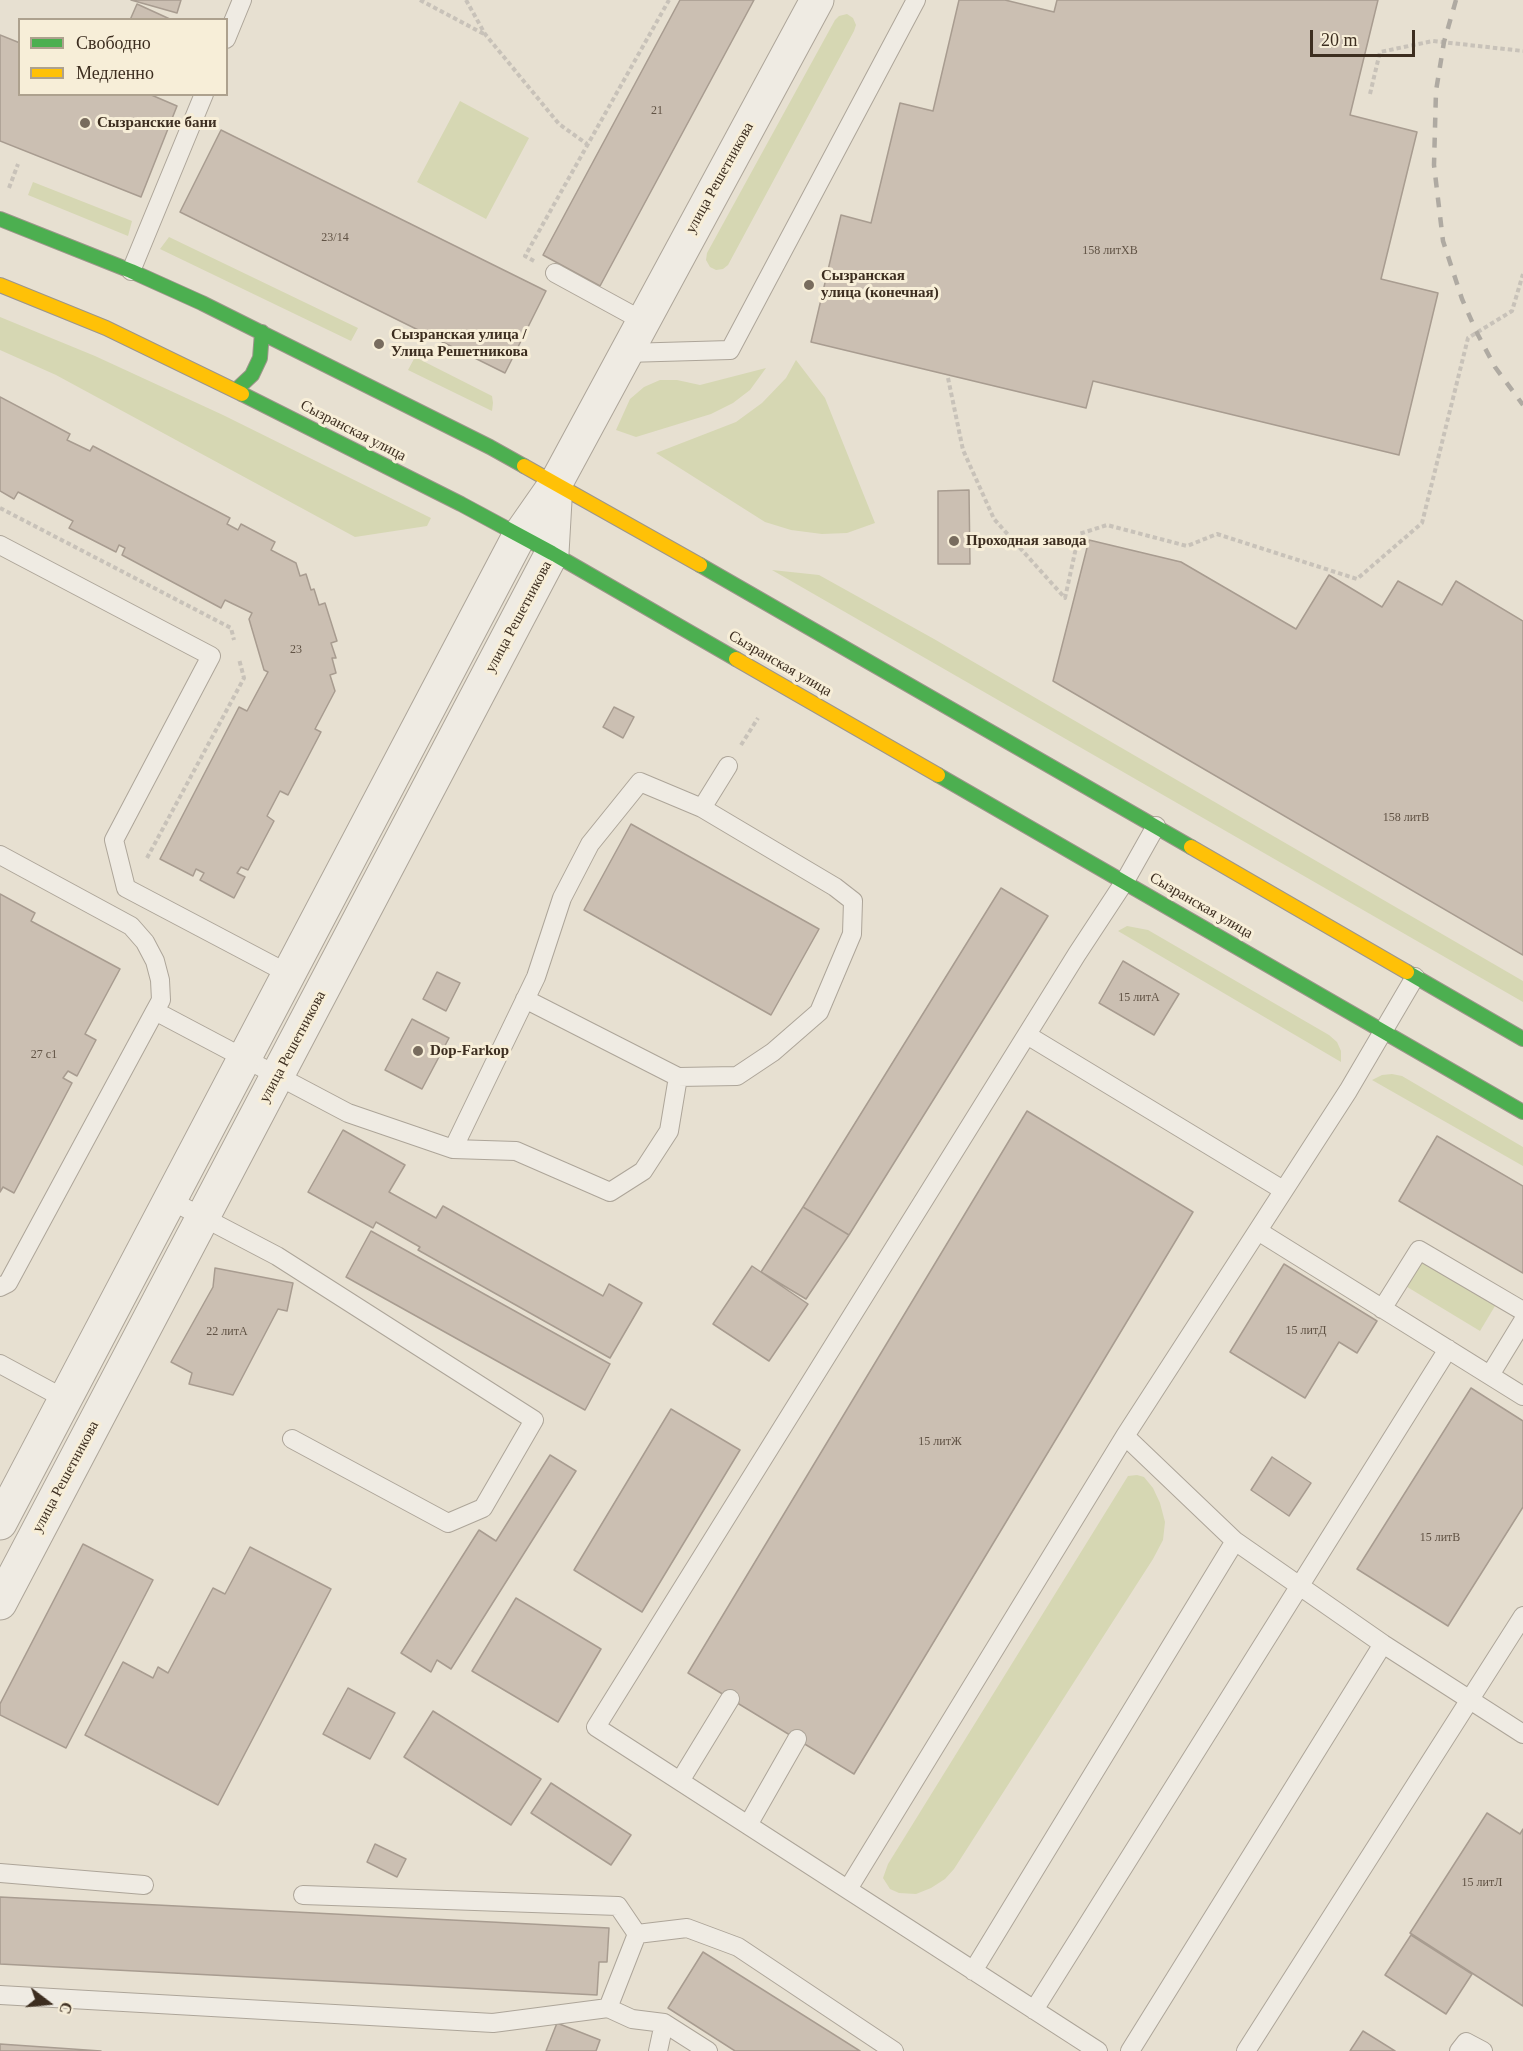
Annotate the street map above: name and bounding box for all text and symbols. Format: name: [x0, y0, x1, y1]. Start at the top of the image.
legend: [18, 18, 228, 96]
scale bar: [1313, 18, 1418, 56]
text: 20 m: [1321, 30, 1358, 50]
text: Свободно: [76, 33, 151, 53]
text: Медленно: [76, 63, 154, 83]
house number: 21: [651, 104, 663, 118]
place label: Сызранские бани: [97, 114, 217, 132]
marker: Сызранские бани: [78, 116, 92, 130]
street label: улица Решетникова: [682, 119, 758, 237]
house number: 23/14: [321, 231, 349, 245]
house number: 158 литХВ: [1082, 244, 1138, 258]
place label: Сызранская улица (конечная): [821, 267, 939, 302]
marker: Сызранская улица (конечная): [802, 278, 816, 292]
place label: Сызранская улица / Улица Решетникова: [391, 326, 528, 361]
marker: Сызранская улица / Улица Решетникова: [372, 337, 386, 351]
street label: Сызранская улица: [297, 397, 409, 465]
place label: Проходная завода: [966, 532, 1086, 550]
marker: Проходная завода: [947, 534, 961, 548]
street label: улица Решетникова: [482, 558, 556, 676]
street label: Сызранская улица: [725, 627, 835, 701]
house number: 23: [290, 643, 302, 657]
house number: 158 литВ: [1383, 811, 1429, 825]
street label: Сызранская улица: [1146, 869, 1256, 943]
street label: улица Решетникова: [256, 988, 330, 1106]
house number: 15 литА: [1118, 991, 1160, 1005]
place label: Dop-Farkop: [430, 1042, 509, 1060]
marker: Dop-Farkop: [411, 1044, 425, 1058]
house number: 27 с1: [31, 1048, 57, 1062]
house number: 15 литД: [1286, 1324, 1326, 1338]
house number: 22 литА: [206, 1325, 248, 1339]
street label: улица Решетникова: [29, 1418, 103, 1536]
house number: 15 литЖ: [918, 1435, 962, 1449]
house number: 15 литВ: [1420, 1531, 1460, 1545]
house number: 15 литЛ: [1462, 1876, 1502, 1890]
north arrow: [18, 1973, 78, 2033]
text: С: [56, 2000, 76, 2016]

